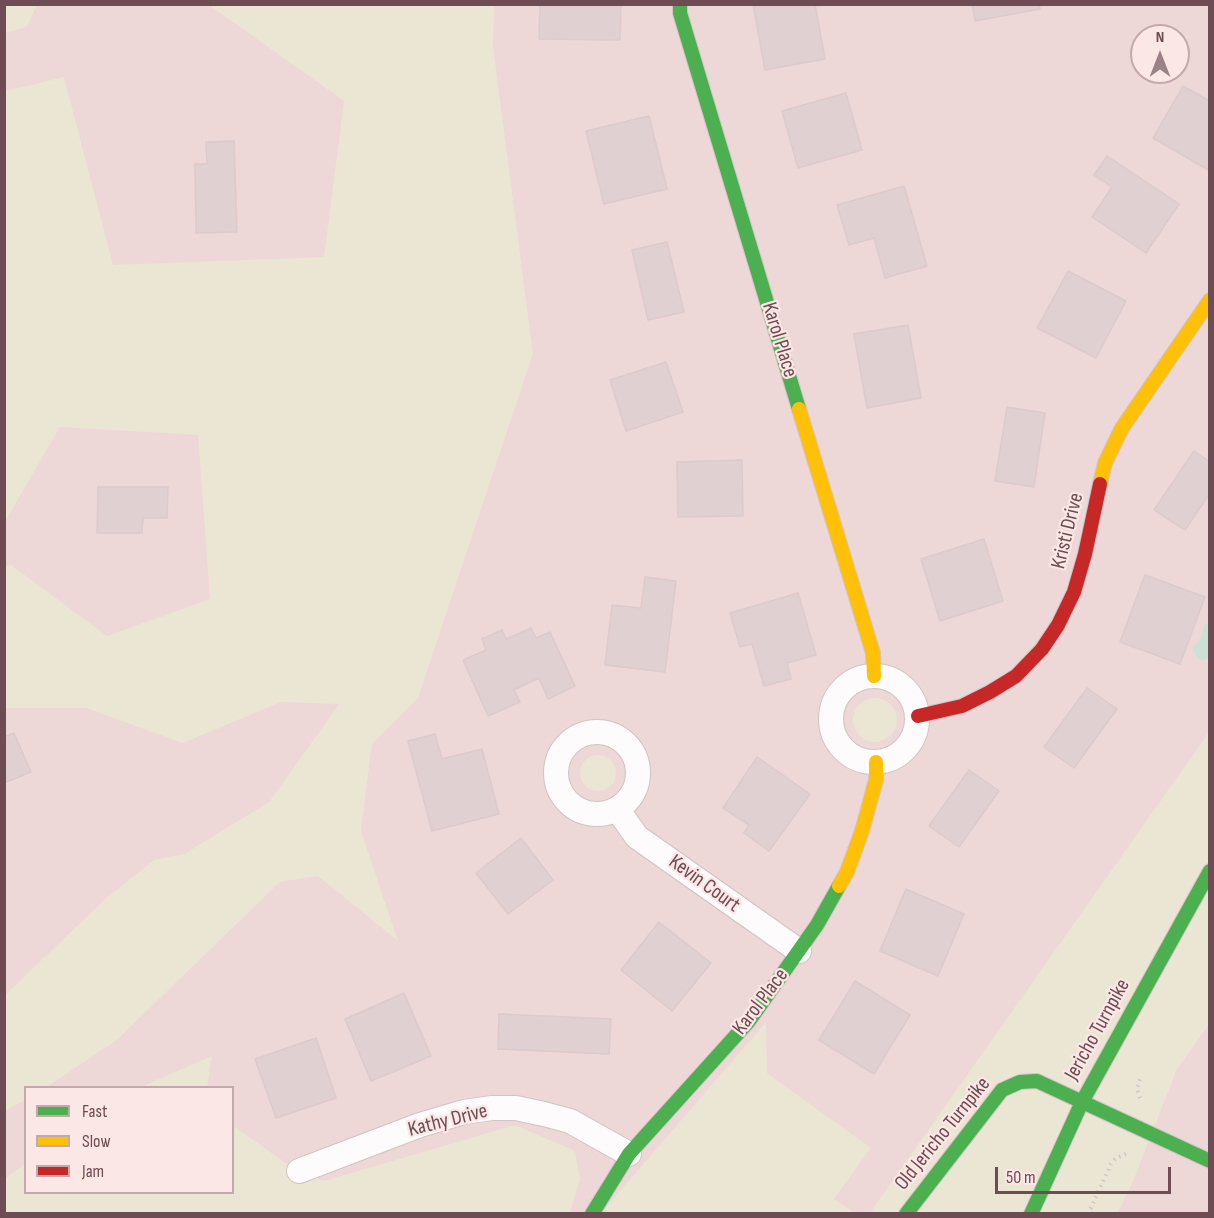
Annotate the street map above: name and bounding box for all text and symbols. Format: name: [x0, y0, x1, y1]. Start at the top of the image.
north arrow: [1130, 24, 1190, 84]
text: N: [1156, 28, 1164, 47]
street label: Karol Place: [756, 300, 802, 380]
street label: Kristi Drive: [1046, 491, 1090, 571]
street label: Kevin Court: [663, 850, 745, 918]
street label: Karol Place: [728, 964, 794, 1040]
street label: Jericho Turnpike: [1060, 975, 1136, 1085]
street label: Old Jericho Turnpike: [890, 1072, 996, 1196]
legend: [24, 1086, 234, 1194]
street label: Kathy Drive: [406, 1099, 490, 1143]
text: Fast: [82, 1101, 107, 1122]
text: Slow: [82, 1131, 111, 1152]
scale bar: [998, 1155, 1174, 1193]
text: Jam: [82, 1161, 104, 1182]
text: 50 m: [1006, 1167, 1036, 1188]

